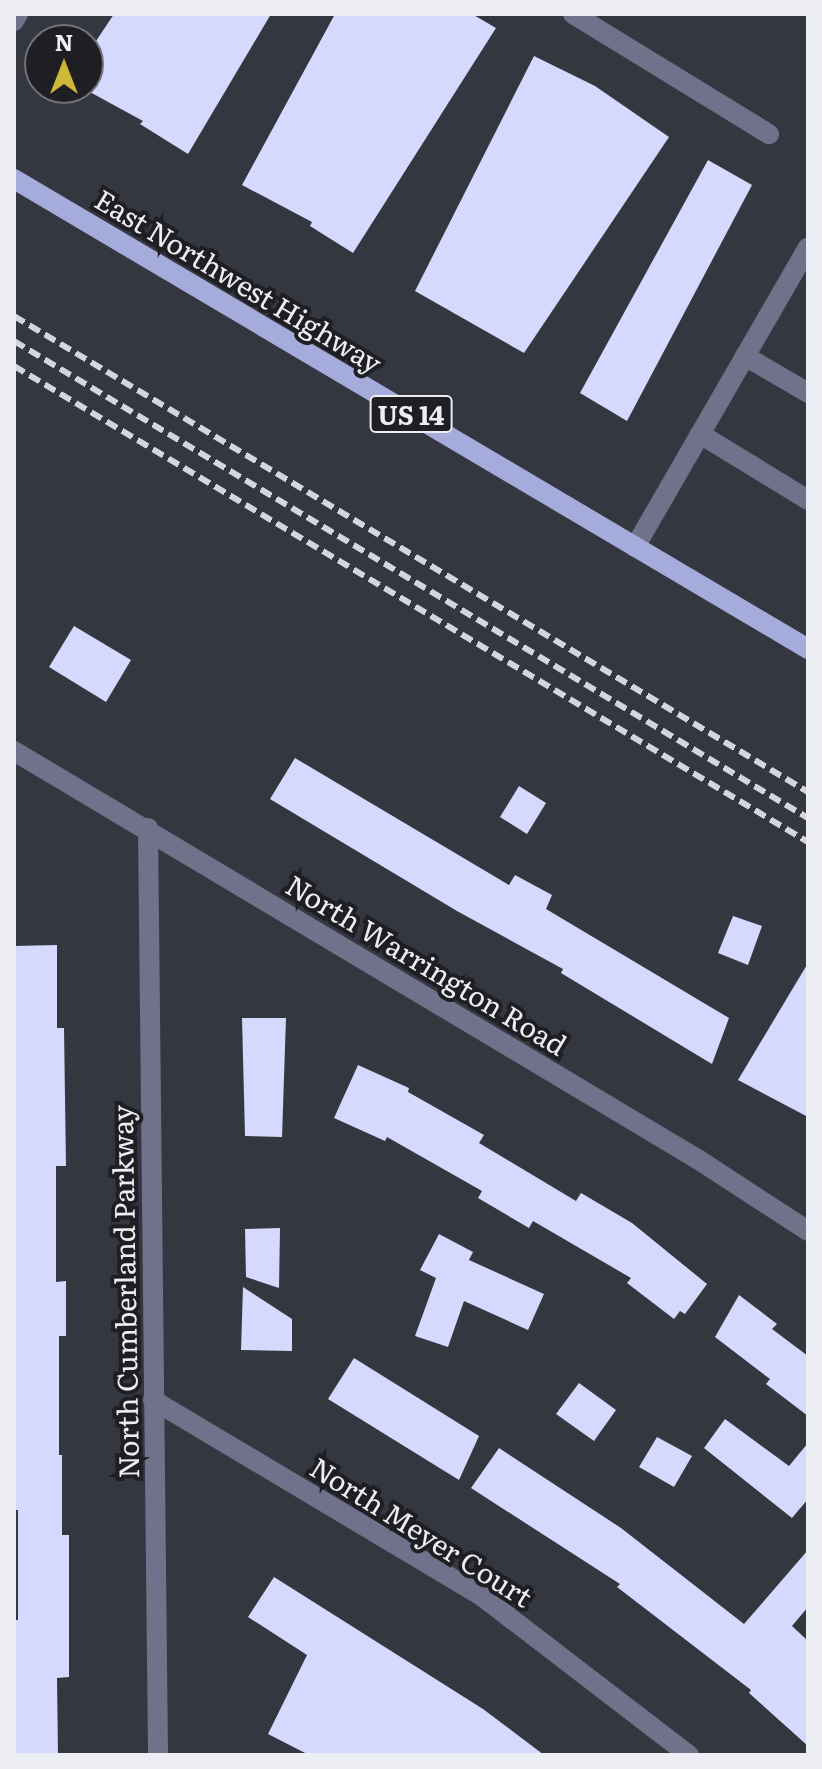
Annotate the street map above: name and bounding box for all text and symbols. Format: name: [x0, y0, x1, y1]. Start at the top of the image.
north arrow: [24, 24, 104, 104]
text: N: [55, 25, 73, 58]
street label: East Northwest Highway: [90, 181, 388, 379]
road number: US 14: [369, 392, 453, 436]
street label: North Warrington Road: [281, 867, 573, 1061]
street label: North Cumberland Parkway: [104, 1105, 144, 1479]
street label: North Meyer Court: [305, 1449, 539, 1613]

